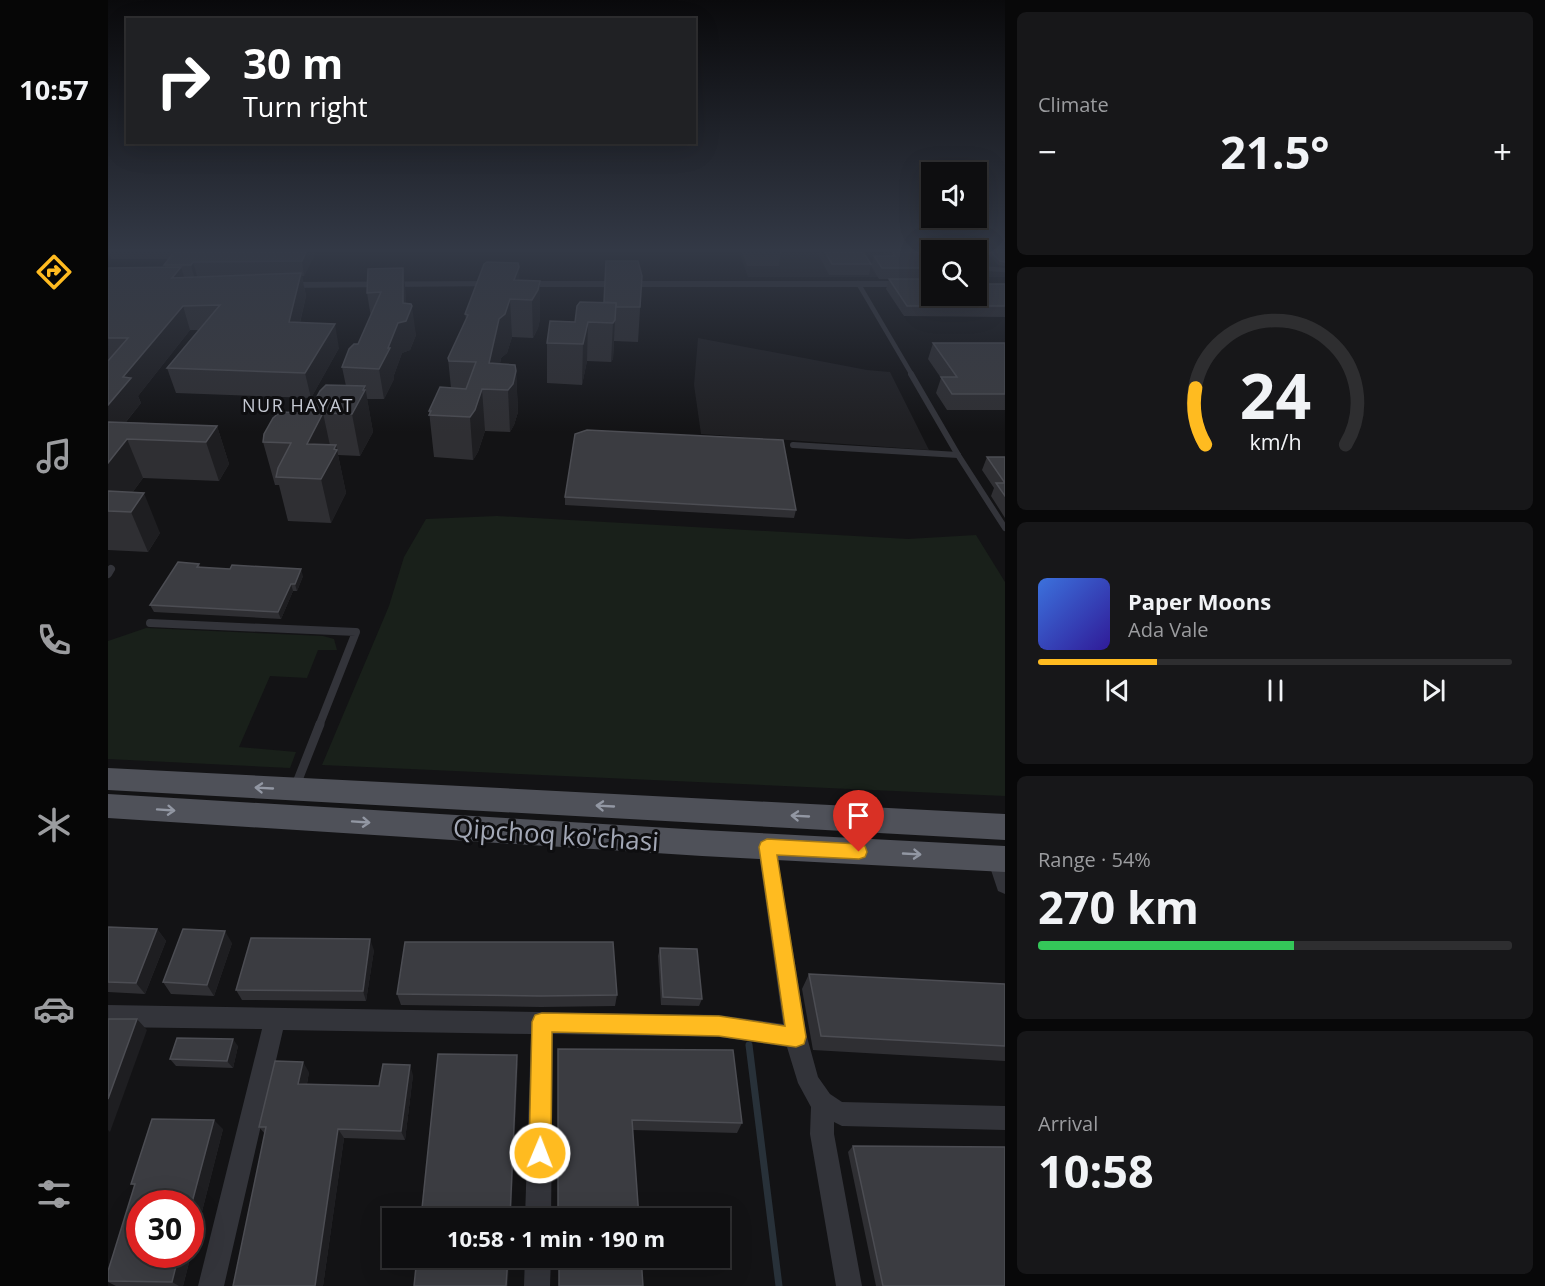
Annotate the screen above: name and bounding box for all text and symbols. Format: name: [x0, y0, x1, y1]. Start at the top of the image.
text: 30 m: [243, 34, 343, 91]
icon: right: [144, 42, 222, 120]
text: 10:57: [19, 71, 89, 108]
text: Turn right: [243, 88, 368, 125]
text: Climate: [1038, 91, 1109, 118]
text: 21.5°: [1220, 121, 1330, 182]
text: −: [1038, 129, 1057, 174]
text: +: [1493, 129, 1512, 174]
map controls: [921, 162, 987, 306]
button: sound: [921, 162, 987, 228]
button: search: [921, 240, 987, 306]
icon: directions: [33, 251, 75, 293]
text: 24: [1239, 352, 1311, 437]
district label: NUR HAYAT: [242, 393, 354, 417]
text: km/h: [1249, 428, 1301, 457]
icon: music: [33, 435, 75, 477]
text: Paper Moons: [1128, 586, 1271, 616]
text: Ada Vale: [1128, 616, 1209, 643]
icon: phone: [33, 619, 75, 661]
icon: previous: [1101, 674, 1134, 707]
icon: pause: [1259, 674, 1292, 707]
icon: next: [1417, 674, 1450, 707]
one-way arrow: [254, 782, 274, 793]
pin: [833, 790, 884, 852]
icon: arrive: [842, 799, 875, 832]
one-way arrow: [596, 800, 616, 811]
icon: climate: [33, 804, 75, 846]
one-way arrow: [156, 805, 176, 816]
street label: Qipchoq ko'chasi: [452, 809, 660, 859]
one-way arrow: [790, 811, 810, 822]
one-way arrow: [351, 817, 370, 828]
text: Range · 54%: [1038, 846, 1151, 873]
one-way arrow: [902, 849, 922, 860]
text: 270 km: [1038, 876, 1199, 937]
icon: car: [33, 988, 75, 1030]
text: Arrival: [1038, 1110, 1098, 1137]
position arrow: [508, 1121, 572, 1185]
text: 10:58: [1038, 1140, 1154, 1201]
icon: filters: [33, 1173, 75, 1215]
speed limit sign: 30: [126, 1190, 204, 1268]
text: 10:58 · 1 min · 190 m: [447, 1223, 665, 1253]

